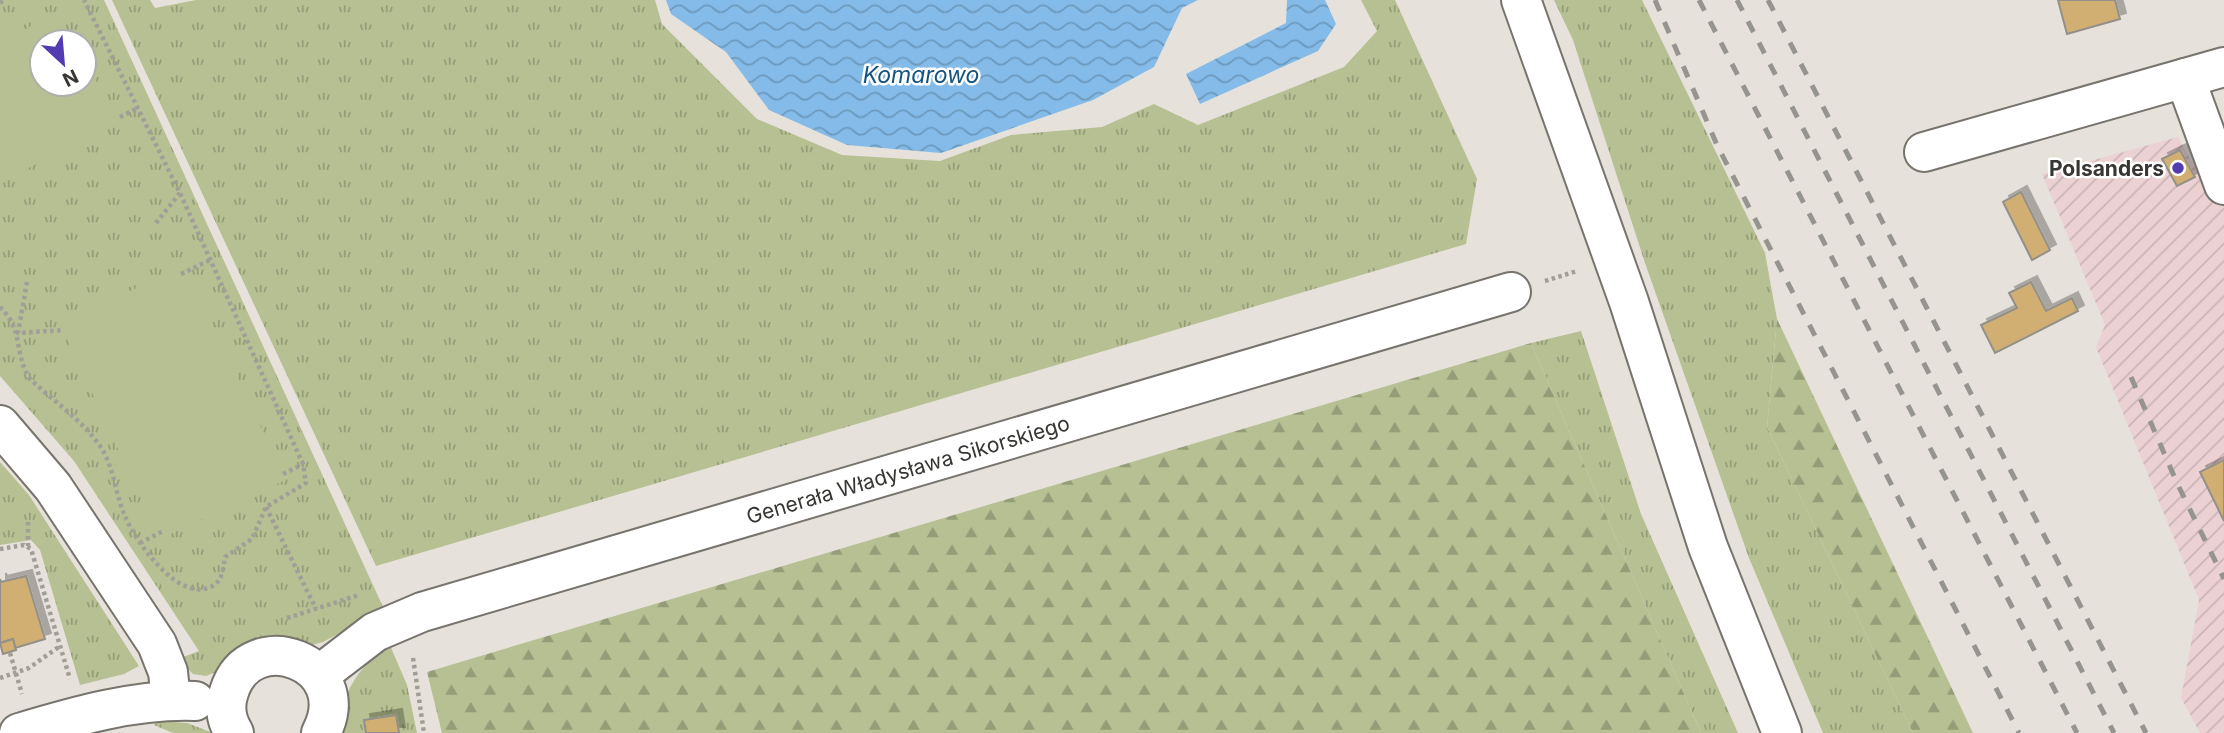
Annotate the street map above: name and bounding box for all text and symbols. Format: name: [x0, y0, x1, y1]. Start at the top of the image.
north arrow: [28, 28, 98, 98]
water label: Komarowo: [863, 61, 979, 89]
text: N: [59, 64, 82, 91]
place label: Polsanders: [2049, 156, 2164, 181]
marker: Polsanders: [2170, 160, 2186, 176]
street label: Generała Władysława Sikorskiego: [743, 410, 1072, 529]

